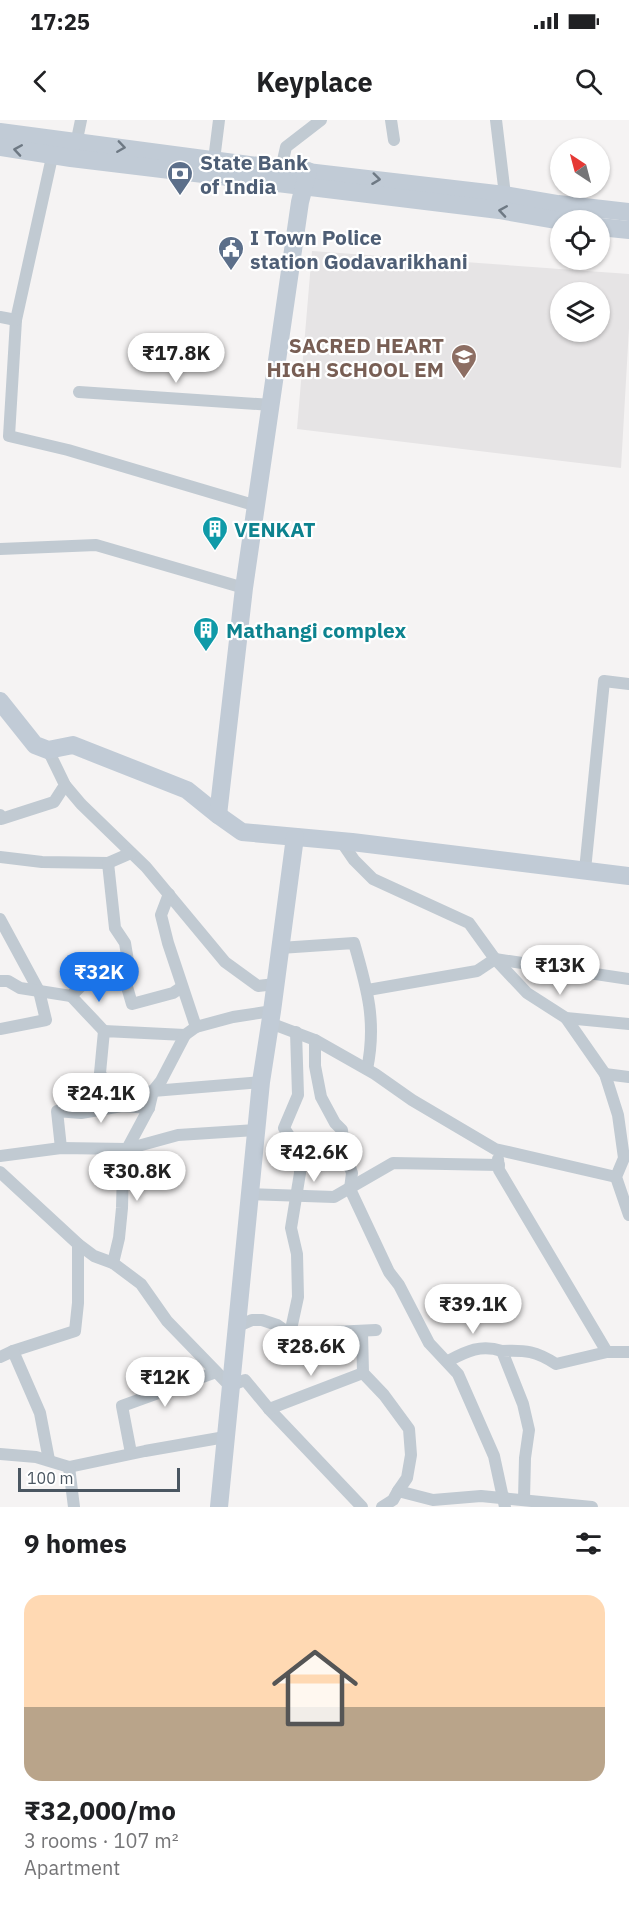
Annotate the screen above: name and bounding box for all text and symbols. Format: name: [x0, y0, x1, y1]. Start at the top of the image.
text: 17:25: [30, 7, 90, 36]
text: Keyplace: [256, 64, 373, 99]
icon: back: [24, 65, 57, 98]
icon: search: [572, 65, 605, 98]
north arrow: [550, 138, 610, 198]
map controls: [550, 138, 610, 342]
one-way arrow: [116, 140, 125, 152]
one-way arrow: [14, 144, 24, 157]
place label: State Bank of India: [200, 148, 309, 200]
bank icon: State Bank of India: [165, 159, 195, 197]
one-way arrow: [372, 173, 381, 185]
one-way arrow: [499, 205, 508, 217]
button: locate: [550, 210, 610, 270]
place label: I Town Police station Godavarikhani: [250, 223, 468, 275]
public building icon: I Town Police station Godavarikhani: [216, 234, 246, 272]
button: layers: [550, 282, 610, 342]
place label: SACRED HEART HIGH SCHOOL EM: [266, 331, 444, 383]
pin: ₹17.8K: [127, 333, 225, 384]
text: ₹17.8K: [142, 339, 210, 366]
school or university icon: SACRED HEART HIGH SCHOOL EM: [449, 342, 479, 380]
building icon: VENKAT: [200, 514, 230, 552]
place label: VENKAT: [234, 515, 316, 543]
building icon: Mathangi complex: [191, 615, 221, 653]
place label: Mathangi complex: [226, 616, 407, 644]
pin: ₹13K: [524, 945, 596, 996]
text: ₹13K: [535, 951, 585, 978]
pin: ₹32K: [63, 952, 135, 1003]
text: ₹32K: [74, 958, 124, 985]
pin: ₹24.1K: [52, 1073, 150, 1124]
text: ₹24.1K: [67, 1079, 135, 1106]
pin: ₹42.6K: [265, 1132, 363, 1183]
text: ₹42.6K: [280, 1138, 348, 1165]
pin: ₹30.8K: [88, 1151, 186, 1202]
text: ₹30.8K: [103, 1157, 171, 1184]
pin: ₹39.1K: [424, 1284, 522, 1335]
text: ₹39.1K: [439, 1290, 507, 1317]
pin: ₹28.6K: [262, 1326, 360, 1377]
text: ₹28.6K: [277, 1332, 345, 1359]
pin: ₹12K: [129, 1357, 201, 1408]
text: ₹12K: [140, 1363, 190, 1390]
scale bar: [18, 1465, 180, 1492]
text: 100 m: [27, 1468, 74, 1488]
text: 9 homes: [24, 1526, 127, 1560]
icon: filters: [572, 1527, 605, 1560]
icon: home: [261, 1634, 369, 1742]
text: ₹32,000/mo: [24, 1793, 176, 1827]
text: 3 rooms · 107 m²: [24, 1827, 179, 1854]
text: Apartment: [24, 1854, 120, 1881]

